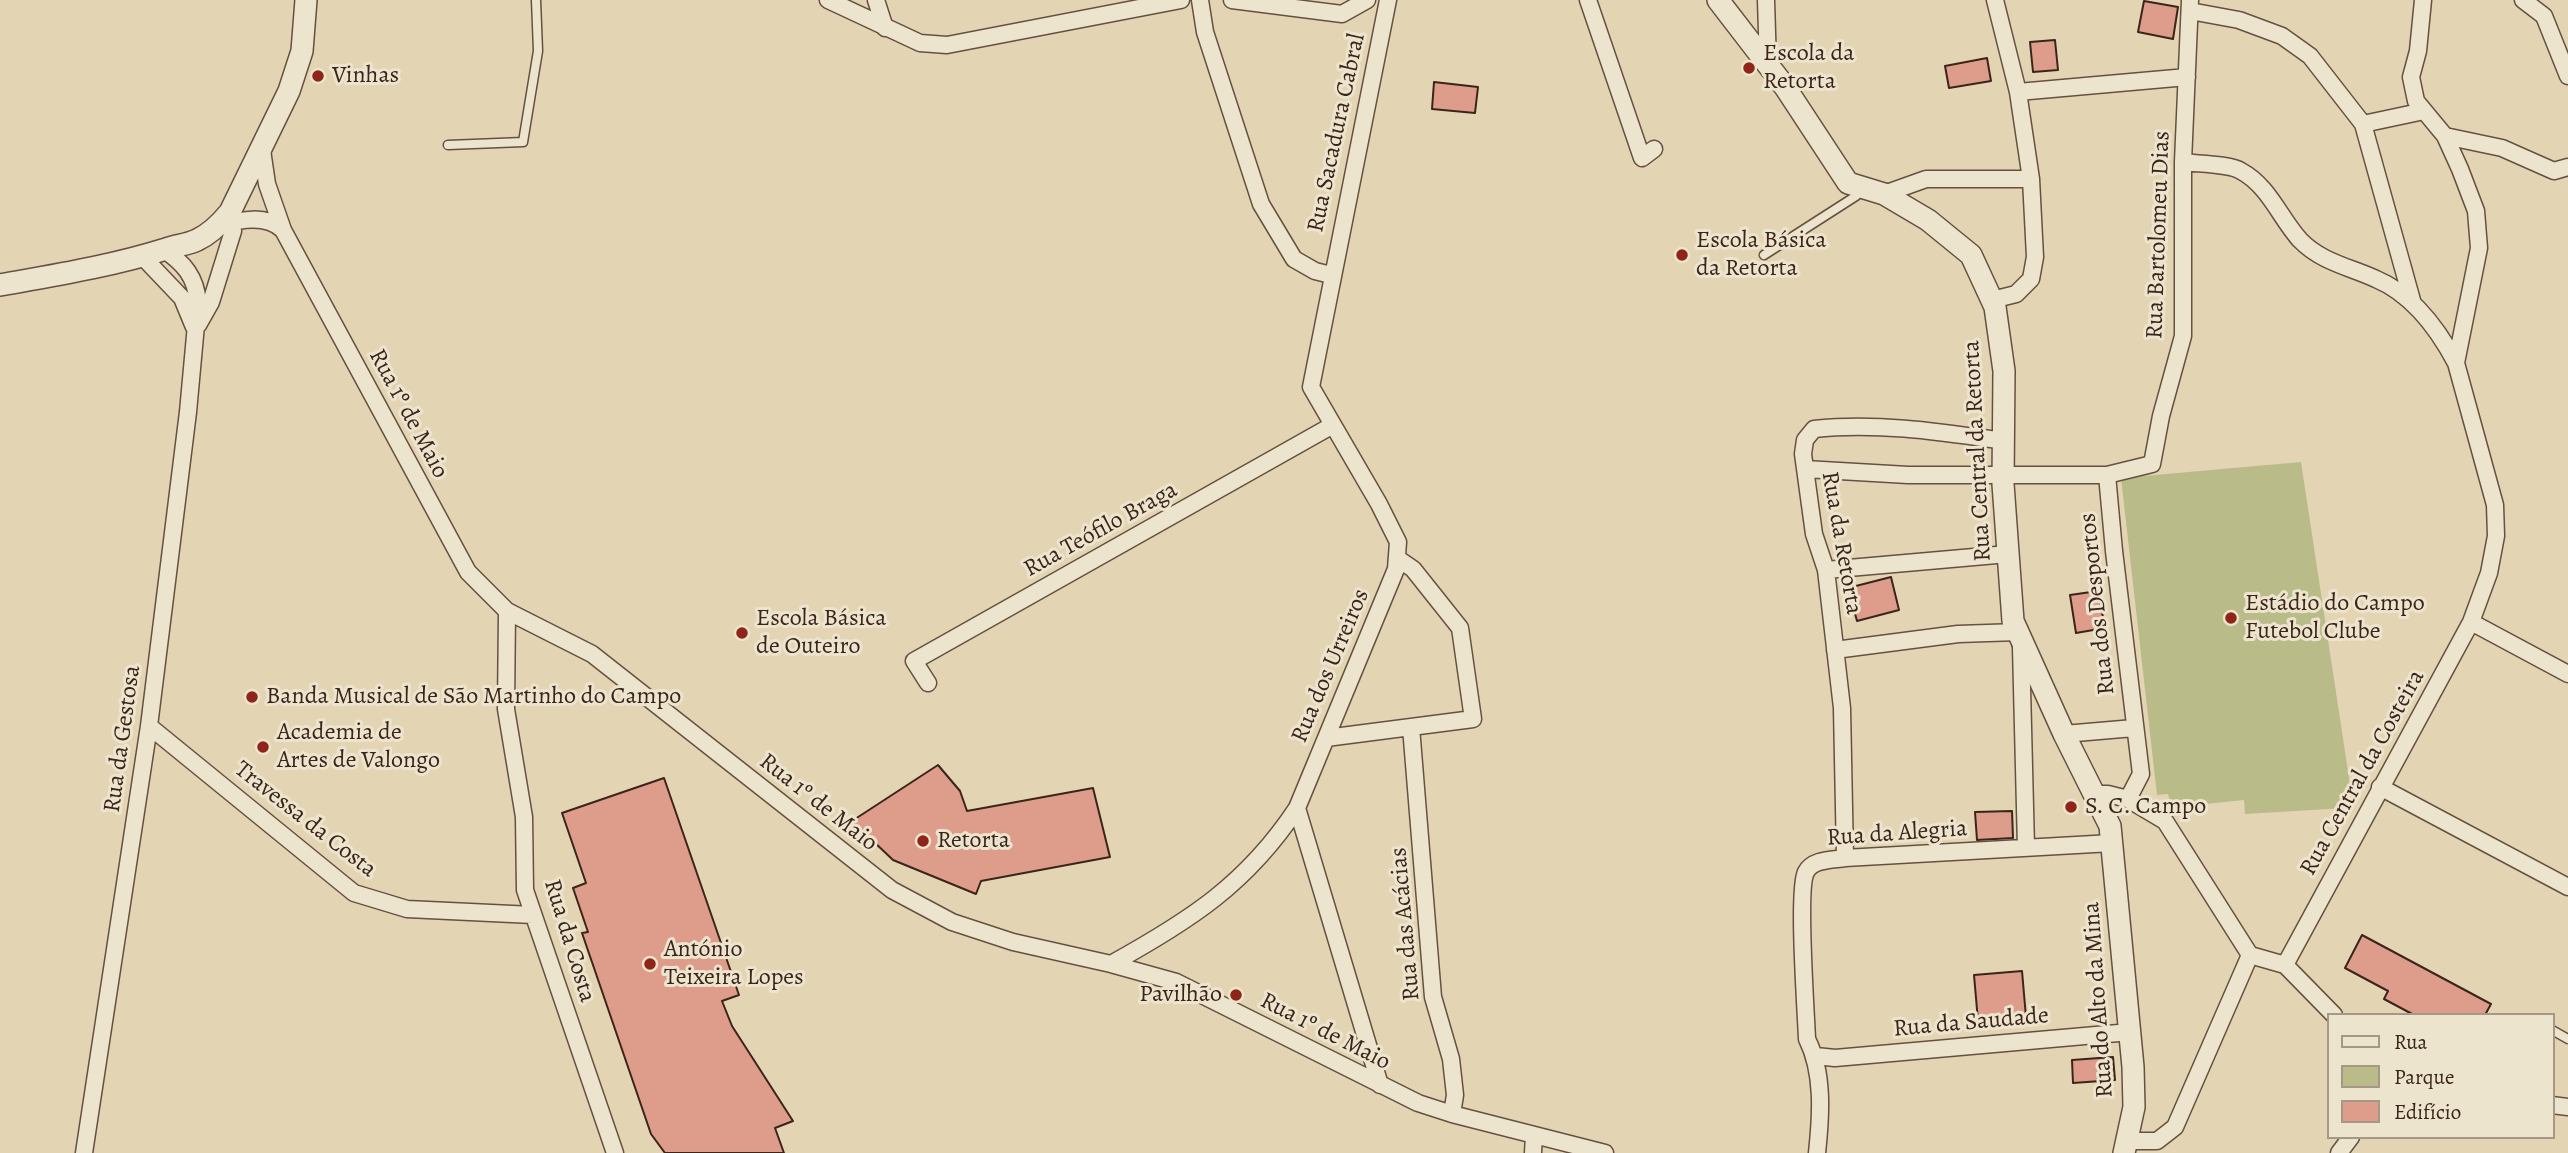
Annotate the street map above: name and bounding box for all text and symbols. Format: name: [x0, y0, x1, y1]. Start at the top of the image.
street label: Rua Sacadura Cabral: [1302, 31, 1372, 235]
place label: Escola da Retorta: [1763, 40, 1854, 96]
marker: Escola da Retorta: [1741, 60, 1757, 76]
place label: Vinhas: [332, 62, 399, 90]
marker: Vinhas: [310, 68, 326, 84]
street label: Rua Bartolomeu Dias: [2141, 130, 2177, 340]
place label: Escola Básica da Retorta: [1696, 227, 1826, 283]
marker: Escola Básica da Retorta: [1674, 247, 1690, 263]
street label: Rua Central da Retorta: [1958, 340, 1998, 562]
street label: Rua 1º de Maio: [362, 344, 454, 484]
street label: Rua da Retorta: [1814, 469, 1868, 617]
street label: Rua Teófilo Braga: [1019, 476, 1183, 584]
street label: Rua dos Desportos: [2074, 512, 2122, 696]
street label: Rua dos Urreiros: [1286, 585, 1376, 747]
place label: Estádio do Campo Futebol Clube: [2245, 590, 2425, 646]
place label: Escola Básica de Outeiro: [756, 605, 886, 661]
marker: Estádio do Campo Futebol Clube: [2223, 610, 2239, 626]
marker: Escola Básica de Outeiro: [734, 625, 750, 641]
street label: Rua da Gestosa: [98, 664, 148, 814]
street label: Rua Central da Costeira: [2295, 665, 2431, 881]
place label: Banda Musical de São Martinho do Campo: [266, 683, 681, 711]
marker: Banda Musical de São Martinho do Campo: [244, 689, 260, 705]
place label: Academia de Artes de Valongo: [277, 719, 440, 775]
marker: Academia de Artes de Valongo: [255, 739, 271, 755]
street label: Rua 1º de Maio: [753, 748, 883, 858]
street label: Travessa da Costa: [228, 756, 382, 884]
place label: S. C. Campo: [2085, 793, 2206, 821]
marker: S. C. Campo: [2063, 799, 2079, 815]
street label: Rua da Alegria: [1826, 815, 1968, 853]
place label: Retorta: [937, 827, 1010, 855]
marker: Retorta: [915, 833, 931, 849]
street label: Rua das Acácias: [1385, 846, 1427, 1002]
street label: Rua da Costa: [537, 876, 601, 1006]
street label: Rua do Alto da Mina: [2078, 901, 2120, 1099]
place label: António Teixeira Lopes: [664, 936, 804, 992]
marker: António Teixeira Lopes: [642, 956, 658, 972]
place label: Pavilhão: [1139, 981, 1222, 1009]
marker: Pavilhão: [1228, 987, 1244, 1003]
street label: Rua 1º de Maio: [1255, 987, 1395, 1077]
street label: Rua da Saudade: [1892, 1002, 2050, 1044]
legend: [2326, 1013, 2554, 1139]
text: Rua: [2394, 1028, 2427, 1056]
text: Parque: [2394, 1063, 2454, 1091]
text: Edifício: [2394, 1098, 2461, 1126]

